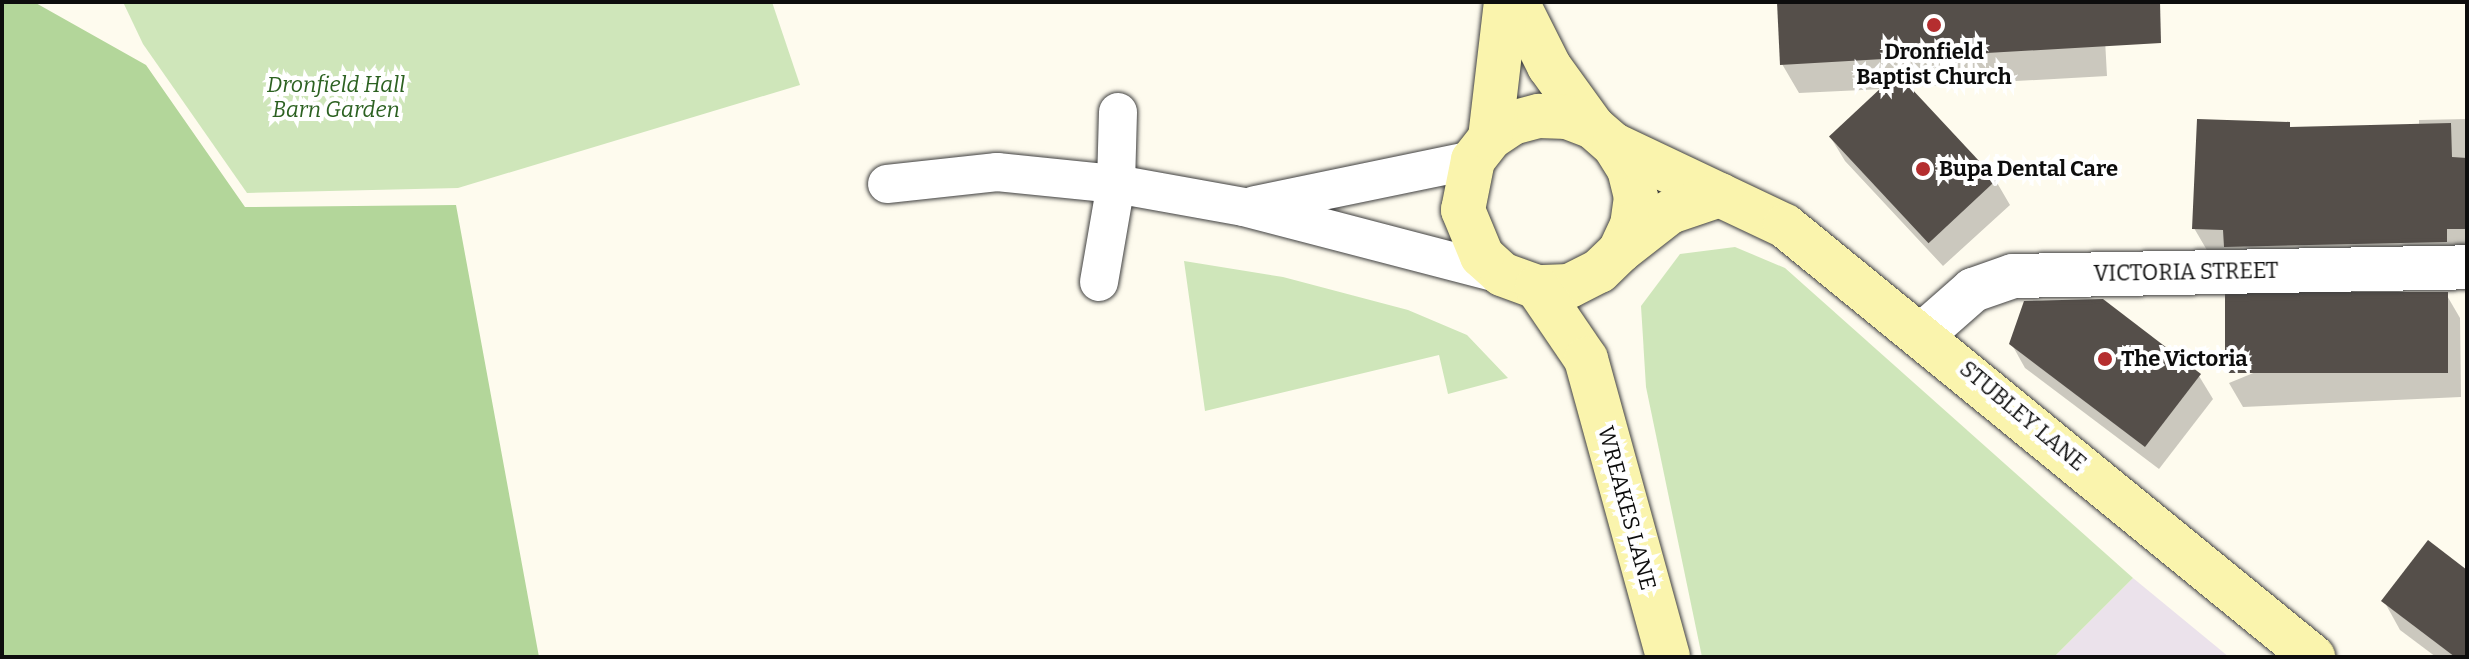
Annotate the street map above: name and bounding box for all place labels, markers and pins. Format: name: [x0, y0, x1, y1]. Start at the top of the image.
marker: Dronfield Baptist Church: [1925, 16, 1943, 34]
place label: Dronfield Baptist Church: [1856, 38, 2012, 90]
place label: Bupa Dental Care: [1939, 156, 2118, 182]
marker: Bupa Dental Care: [1914, 160, 1932, 178]
place label: The Victoria: [2121, 346, 2248, 372]
marker: The Victoria: [2096, 350, 2114, 368]

